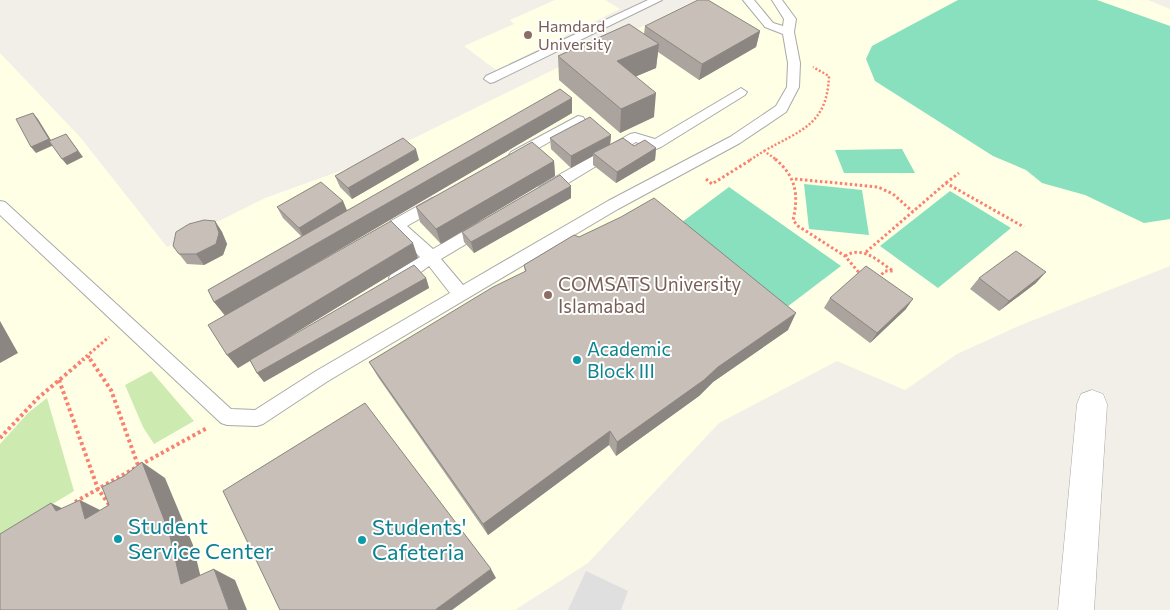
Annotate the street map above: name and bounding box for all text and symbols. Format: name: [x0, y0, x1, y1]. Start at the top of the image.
place label: Hamdard University: [538, 16, 612, 53]
marker: Hamdard University: [522, 29, 534, 41]
place label: COMSATS University Islamabad: [558, 272, 742, 317]
marker: COMSATS University Islamabad: [542, 289, 554, 301]
place label: Academic Block III: [587, 337, 671, 382]
marker: Academic Block III: [571, 354, 583, 366]
place label: Student Service Center: [128, 512, 274, 564]
place label: Students' Cafeteria: [372, 513, 466, 565]
marker: Student Service Center: [112, 533, 124, 545]
marker: Students' Cafeteria: [356, 534, 368, 546]

